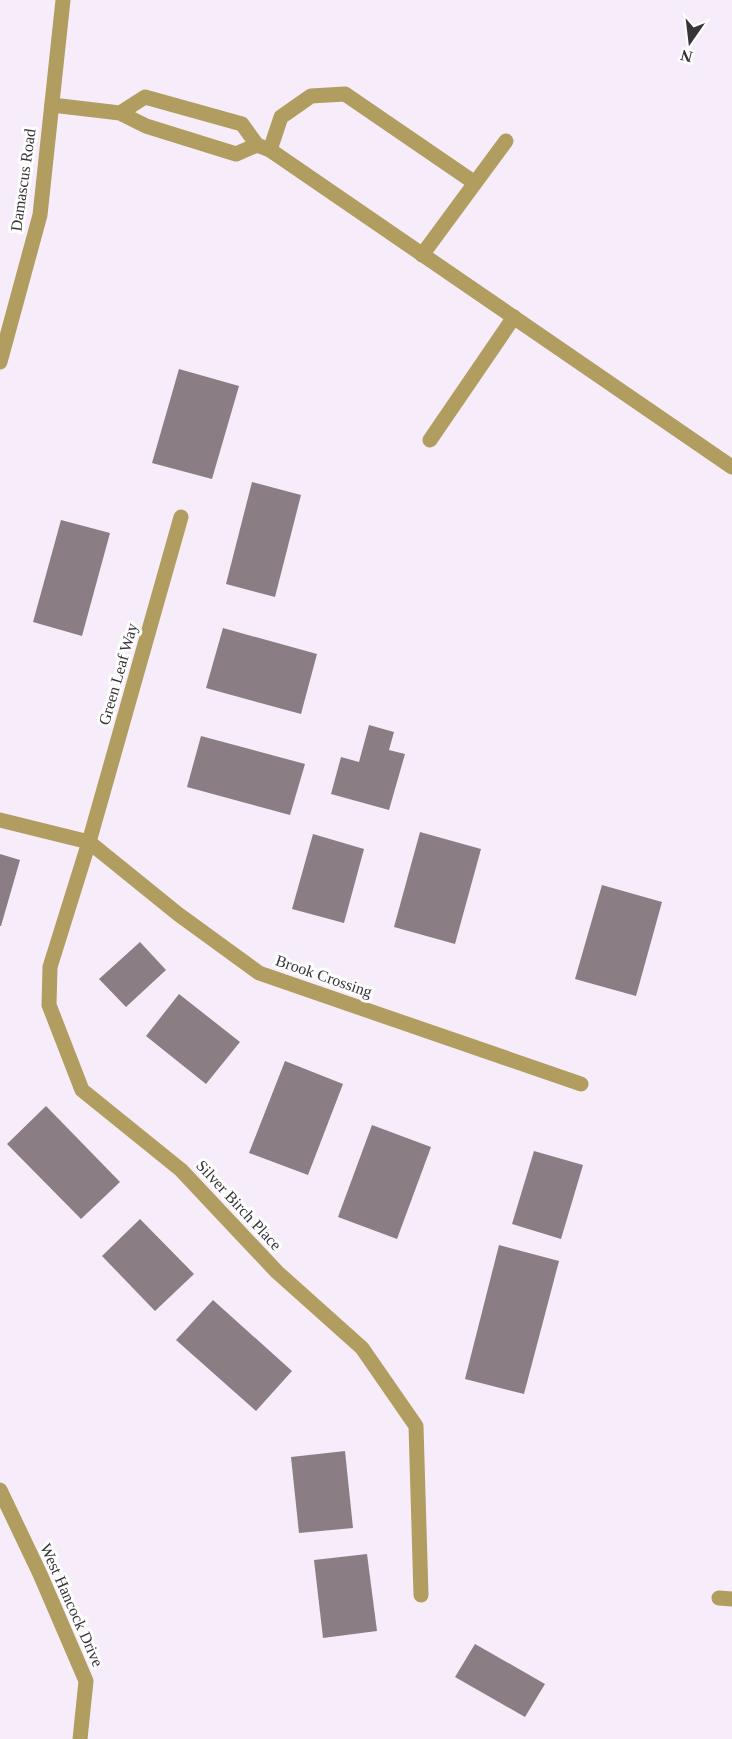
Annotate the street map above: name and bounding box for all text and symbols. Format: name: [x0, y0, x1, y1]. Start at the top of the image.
north arrow: [660, 12, 720, 72]
text: N: [678, 46, 694, 66]
street label: Damascus Road: [7, 128, 39, 232]
street label: Green Leaf Way: [95, 621, 142, 727]
street label: Brook Crossing: [273, 952, 374, 1001]
street label: Silver Birch Place: [193, 1157, 285, 1253]
street label: West Hancock Drive: [37, 1541, 107, 1669]

